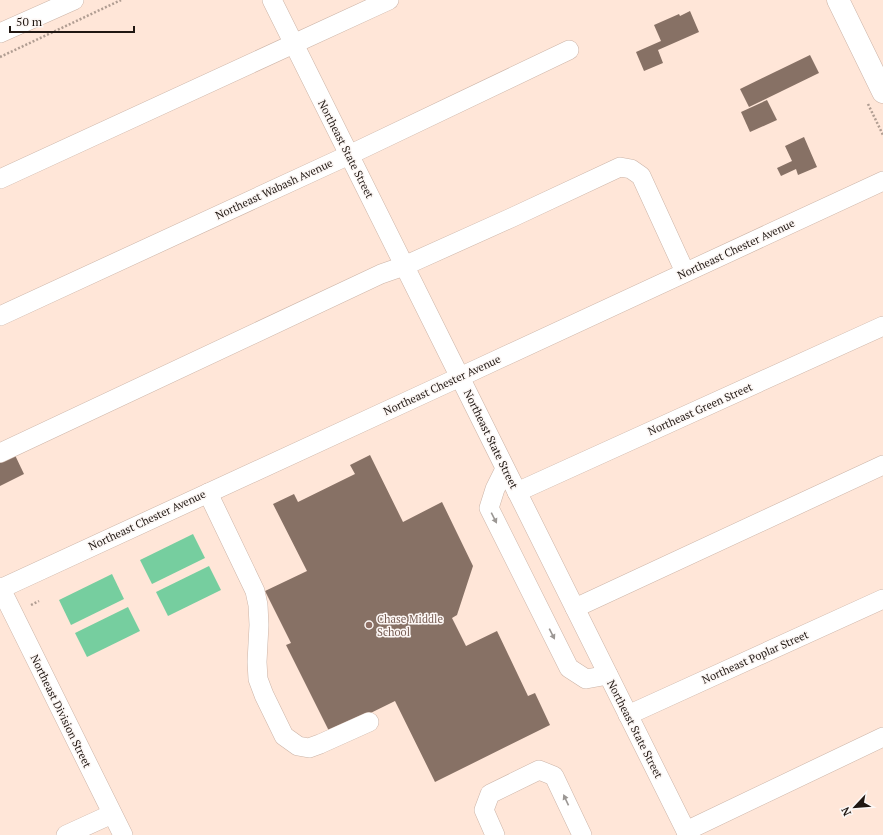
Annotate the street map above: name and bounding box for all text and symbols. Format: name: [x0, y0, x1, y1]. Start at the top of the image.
scale bar: [10, 8, 134, 34]
text: 50 m: [16, 14, 43, 29]
street label: Northeast State Street: [315, 97, 377, 201]
street label: Northeast Wabash Avenue: [213, 155, 335, 222]
street label: Northeast Chester Avenue: [675, 215, 797, 282]
street label: Northeast Chester Avenue: [381, 351, 503, 418]
street label: Northeast Green Street: [646, 380, 754, 438]
street label: Northeast State Street: [461, 387, 521, 491]
street label: Northeast Chester Avenue: [86, 486, 208, 553]
one-way arrow: [491, 512, 497, 523]
place label: Chase Middle School: [377, 612, 443, 639]
marker: Chase Middle School: [364, 620, 374, 630]
street label: Northeast Poplar Street: [700, 627, 810, 687]
one-way arrow: [549, 628, 555, 640]
street label: Northeast Division Street: [27, 652, 95, 770]
street label: Northeast State Street: [604, 677, 666, 781]
north arrow: [835, 787, 875, 827]
one-way arrow: [563, 794, 569, 805]
text: N: [838, 804, 854, 818]

